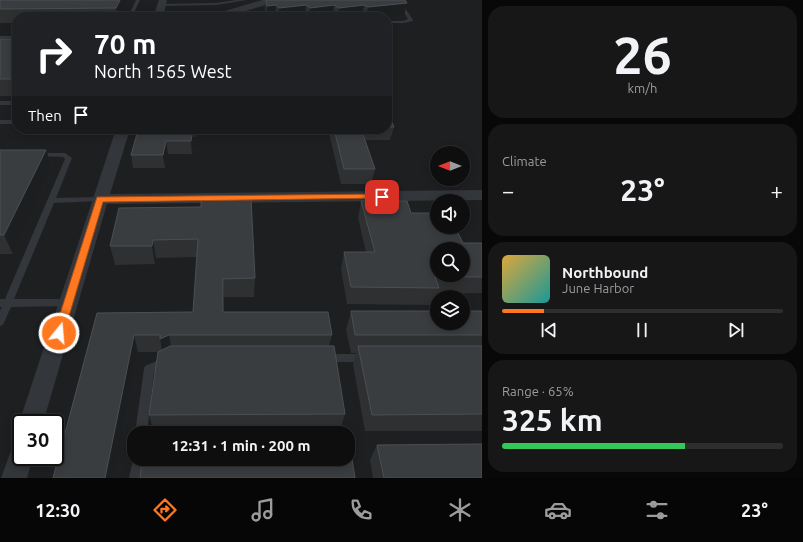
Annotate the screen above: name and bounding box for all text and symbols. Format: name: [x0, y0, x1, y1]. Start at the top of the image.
text: 26: [613, 26, 672, 84]
icon: right: [28, 28, 80, 80]
text: 70 m: [94, 28, 156, 59]
text: North 1565 West: [94, 61, 232, 81]
text: km/h: [627, 81, 658, 95]
icon: arrive: [70, 104, 92, 126]
text: Then: [28, 107, 62, 124]
north arrow: [430, 146, 470, 186]
map controls: [430, 146, 470, 330]
text: Climate: [502, 154, 547, 168]
text: 23°: [620, 173, 665, 207]
text: −: [502, 178, 514, 203]
text: +: [771, 178, 783, 203]
pin: [365, 180, 399, 214]
icon: arrive: [371, 186, 393, 208]
button: sound: [430, 194, 470, 234]
button: search: [430, 242, 470, 282]
text: Northbound: [562, 264, 648, 281]
text: June Harbor: [562, 281, 634, 295]
button: layers: [430, 290, 470, 330]
position arrow: [38, 312, 80, 354]
icon: previous: [538, 319, 560, 341]
icon: pause: [631, 319, 653, 341]
icon: next: [725, 319, 747, 341]
text: Range · 65%: [502, 384, 574, 398]
text: 325 km: [502, 403, 603, 437]
speed limit sign: 30: [12, 414, 64, 466]
text: 12:31 · 1 min · 200 m: [172, 437, 310, 454]
icon: directions: [151, 496, 179, 524]
icon: music: [249, 496, 277, 524]
icon: phone: [347, 496, 375, 524]
icon: climate: [446, 496, 474, 524]
icon: car: [544, 496, 572, 524]
icon: filters: [643, 496, 671, 524]
text: 12:30: [35, 500, 80, 520]
text: 23°: [741, 500, 768, 520]

